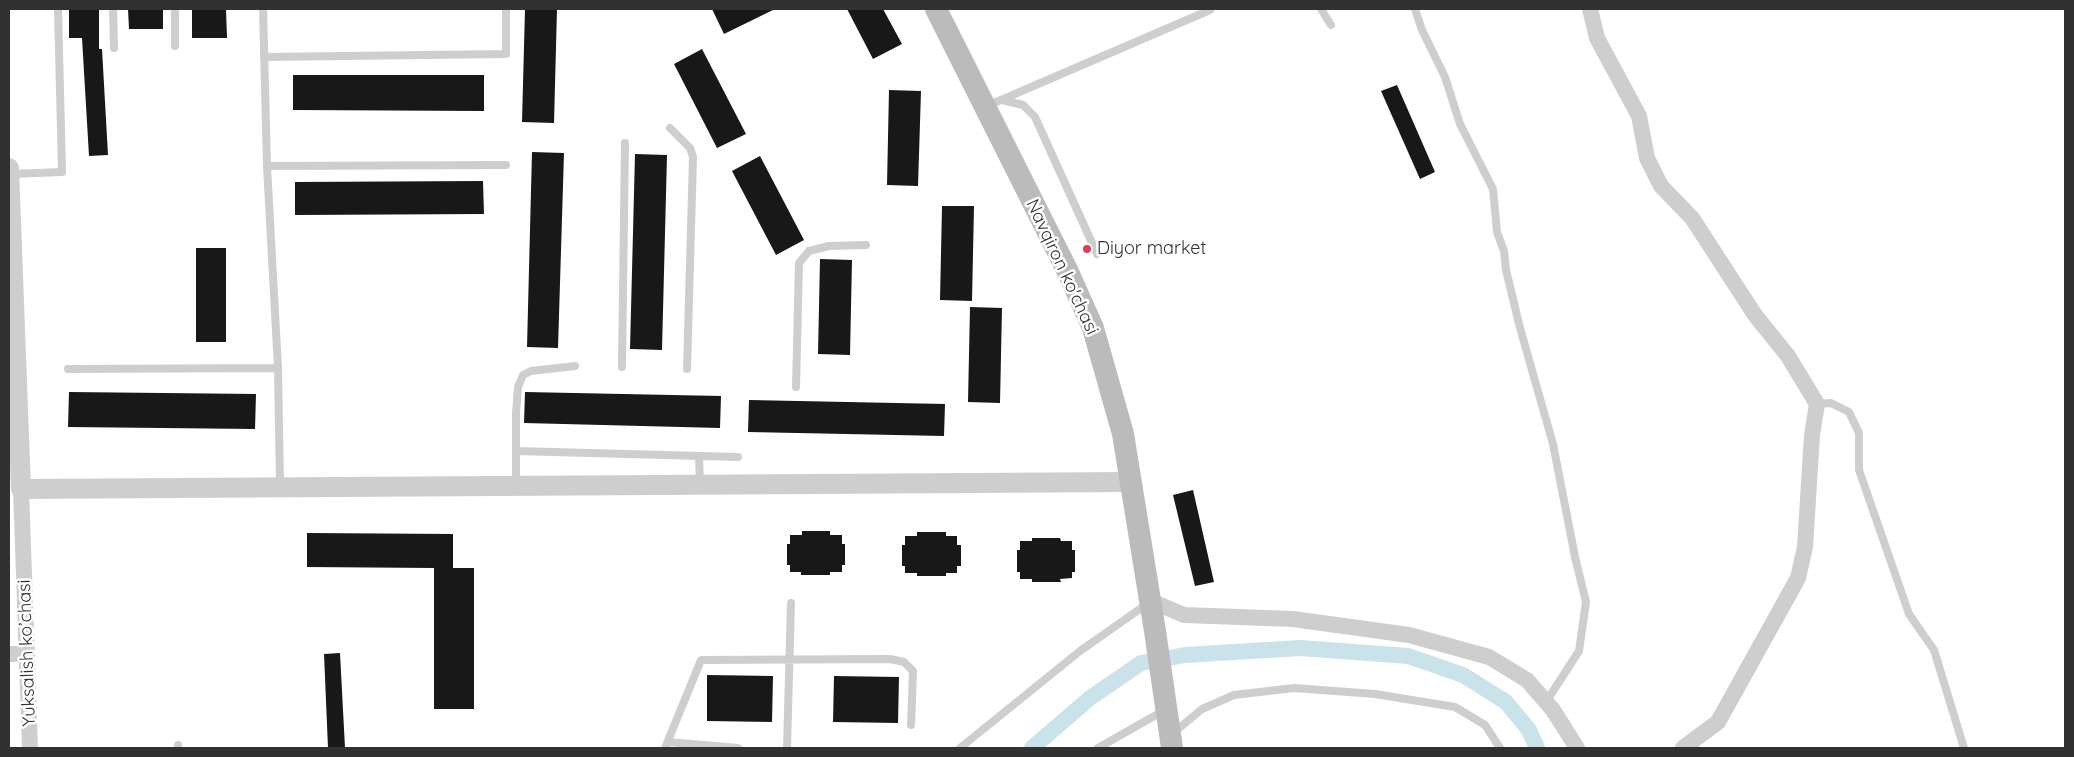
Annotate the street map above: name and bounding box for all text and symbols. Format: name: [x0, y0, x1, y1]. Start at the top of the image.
street label: Navqiron ko'chasi: [1021, 196, 1103, 338]
place label: Diyor market: [1097, 238, 1206, 260]
marker: Diyor market: [1081, 243, 1093, 255]
street label: Yuksalish ko’chasi: [14, 579, 40, 727]

